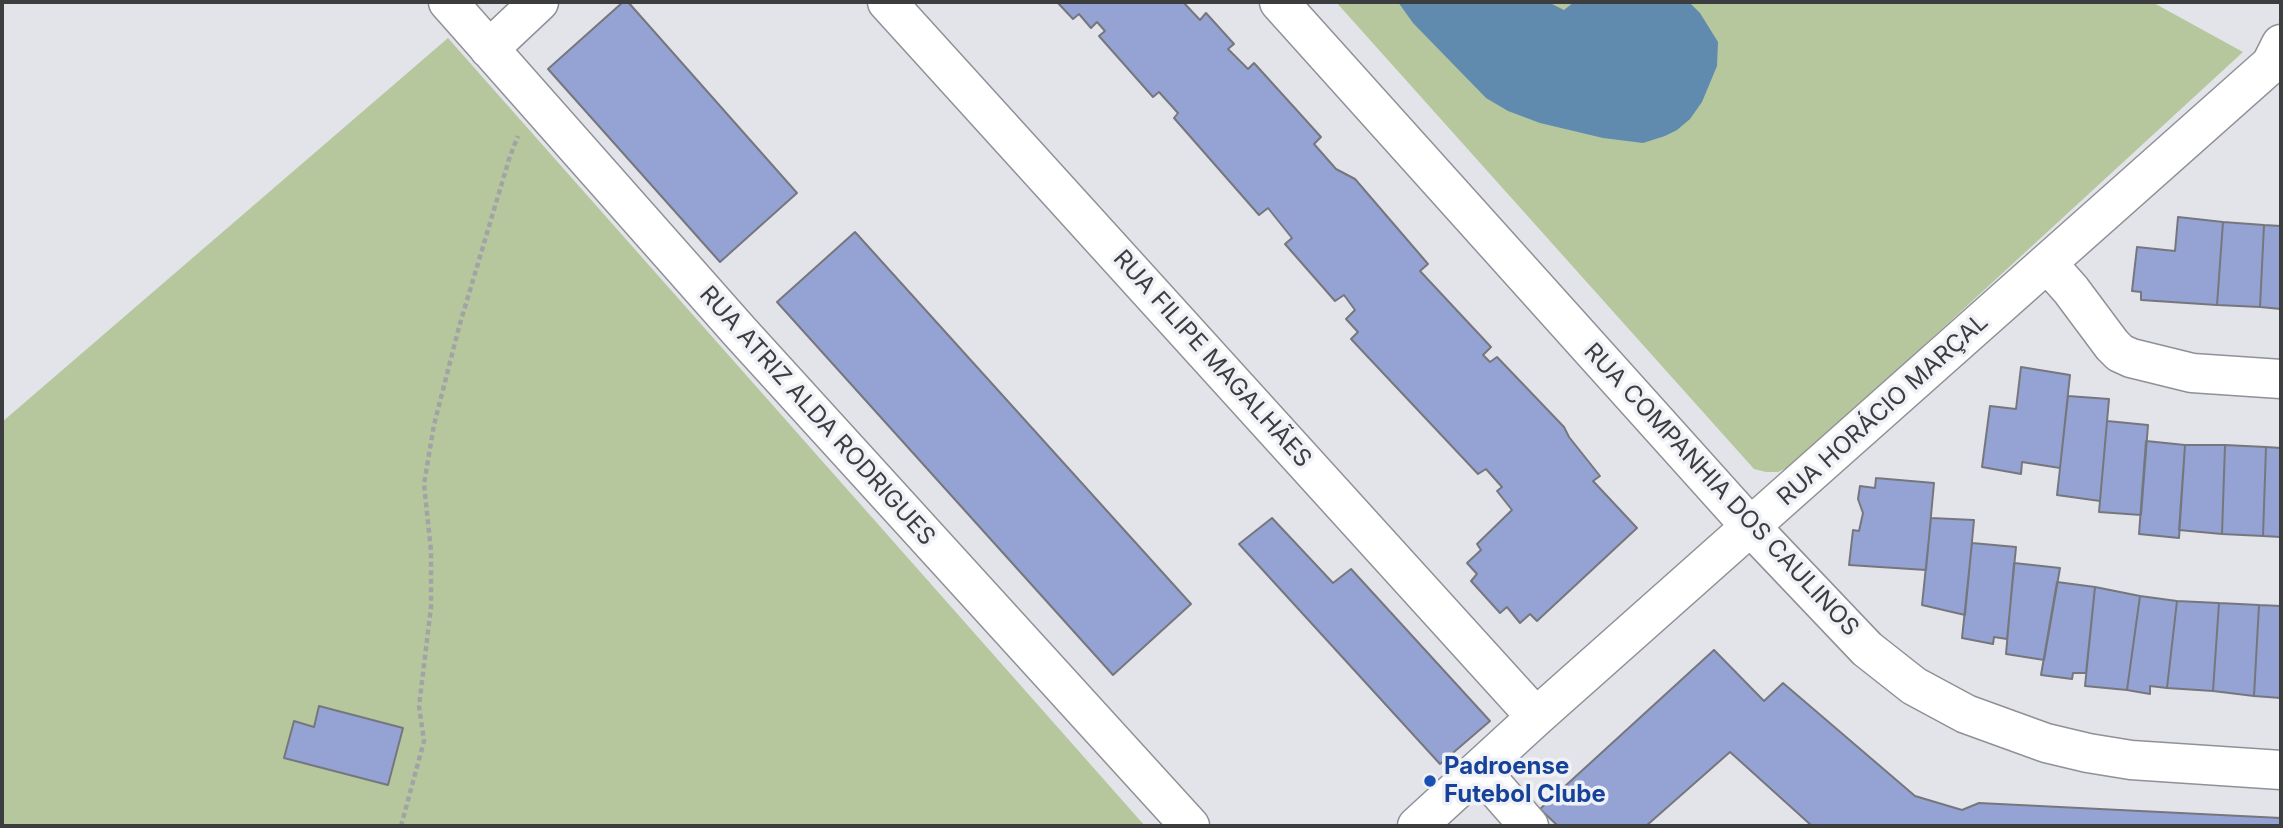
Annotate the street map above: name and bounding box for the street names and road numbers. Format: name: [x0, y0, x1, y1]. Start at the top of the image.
street label: RUA FILIPE MAGALHÃES: [1107, 244, 1317, 474]
street label: RUA ATRIZ ALDA RODRIGUES: [693, 281, 941, 551]
street label: RUA HORÁCIO MARÇAL: [1772, 308, 1994, 512]
street label: RUA COMPANHIA DOS CAULINOS: [1577, 338, 1865, 642]

